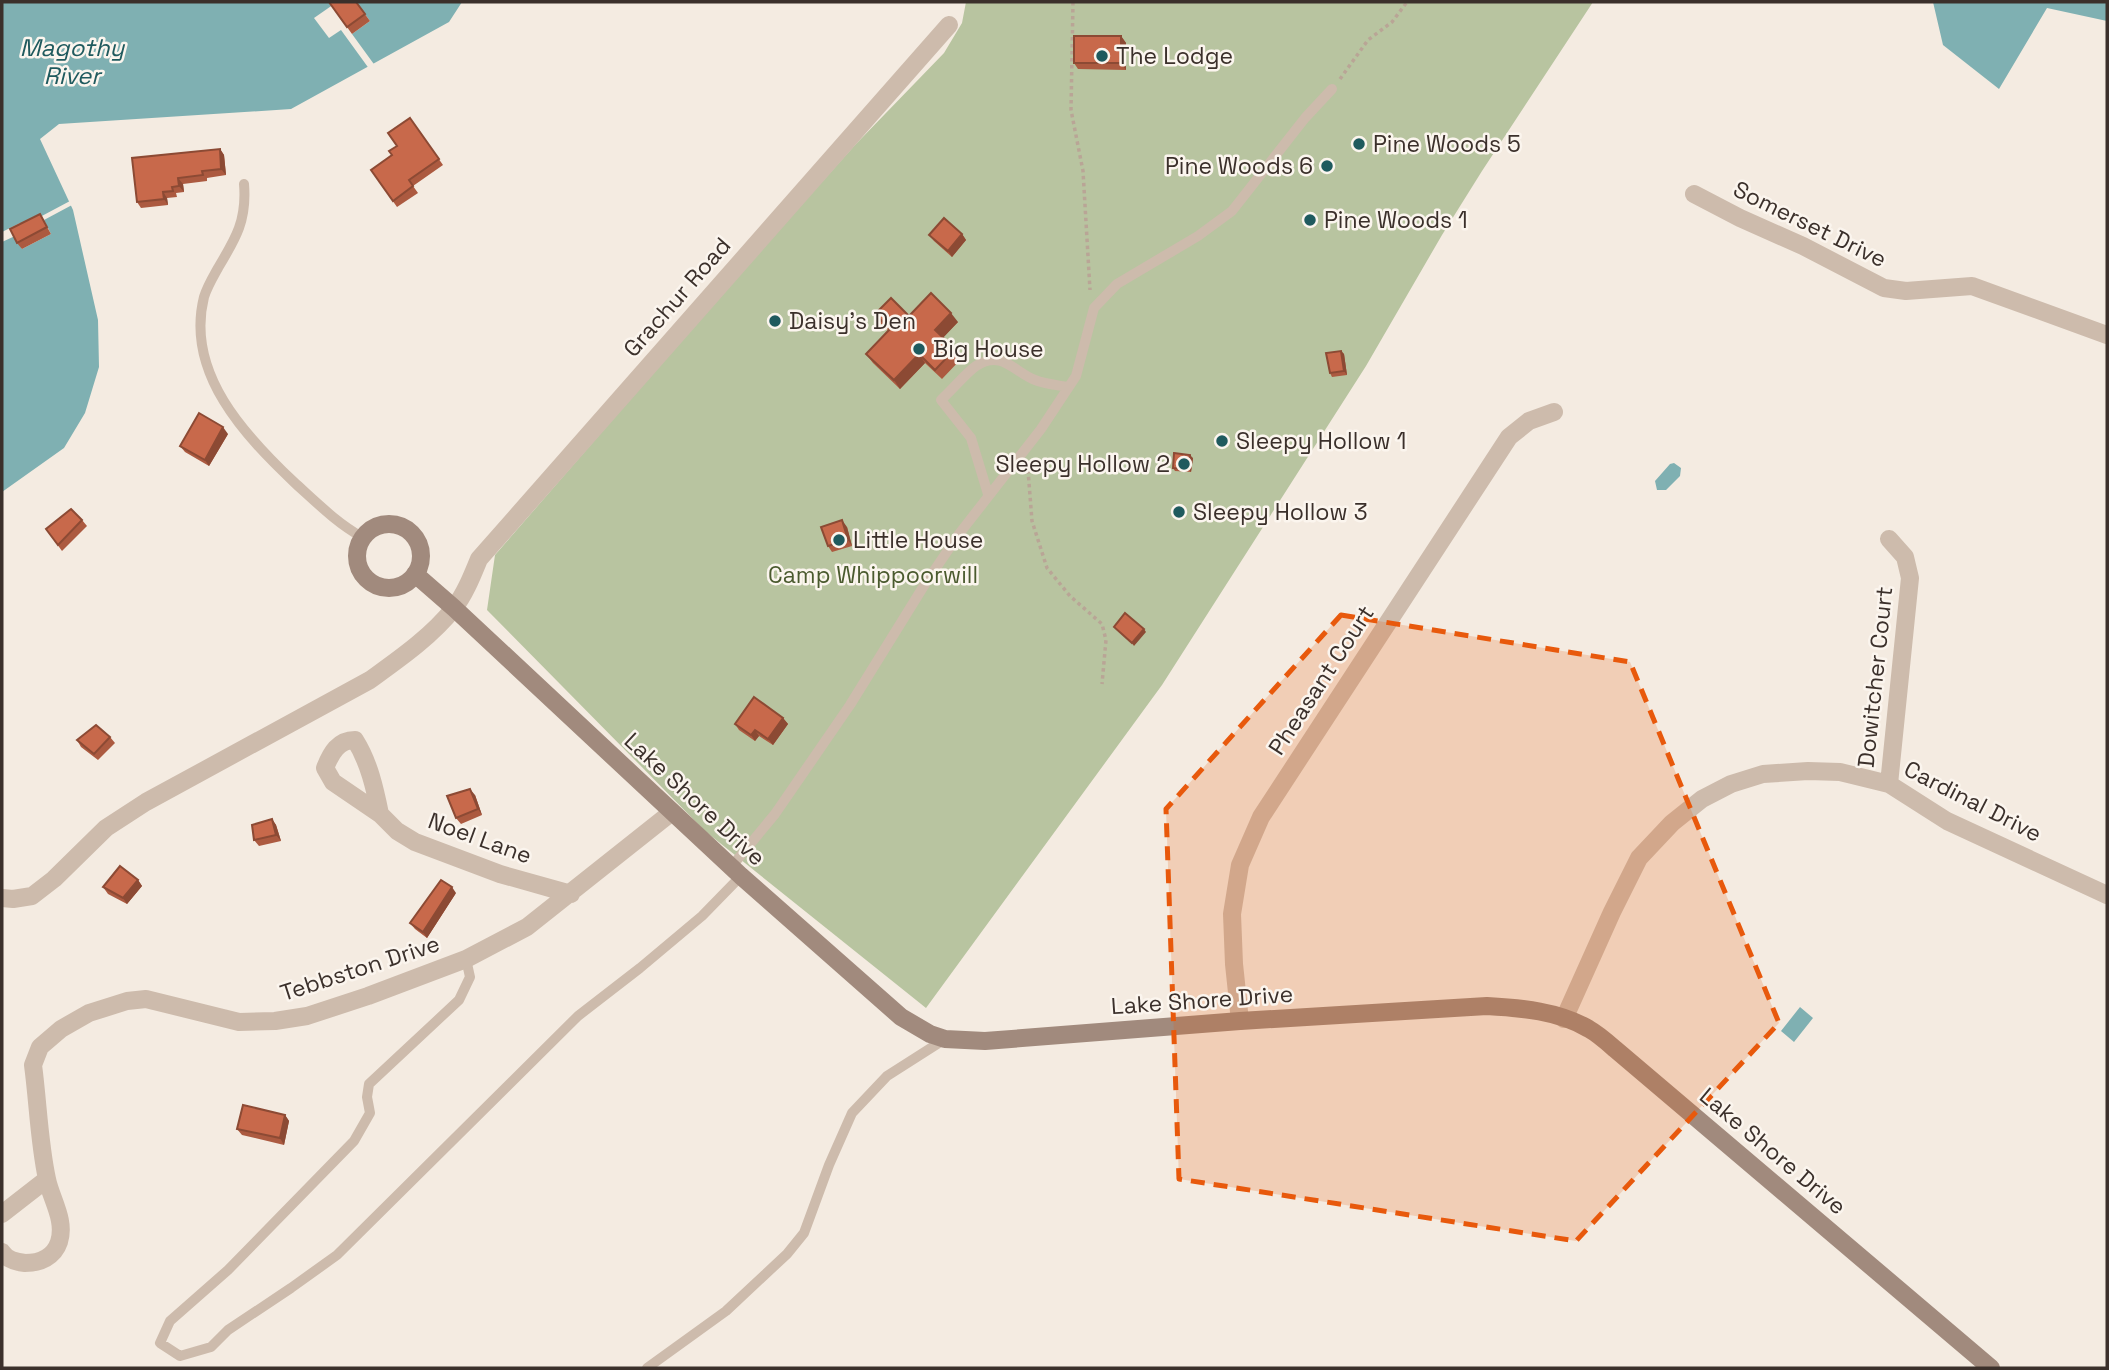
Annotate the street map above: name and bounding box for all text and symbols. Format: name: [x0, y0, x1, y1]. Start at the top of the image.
water label: Magothy River: [20, 32, 125, 91]
place label: The Lodge: [1116, 41, 1233, 71]
marker: The Lodge: [1094, 48, 1110, 64]
place label: Pine Woods 5: [1373, 129, 1521, 159]
marker: Pine Woods 5: [1351, 136, 1367, 152]
place label: Pine Woods 6: [1165, 151, 1313, 181]
marker: Pine Woods 6: [1319, 158, 1335, 174]
street label: Somerset Drive: [1728, 174, 1892, 274]
place label: Pine Woods 1: [1324, 205, 1468, 235]
marker: Pine Woods 1: [1302, 212, 1318, 228]
street label: Grachur Road: [617, 231, 737, 363]
place label: Daisy’s Den: [789, 306, 916, 336]
marker: Daisy’s Den: [767, 313, 783, 329]
place label: Big House: [933, 334, 1044, 364]
marker: Big House: [911, 341, 927, 357]
place label: Sleepy Hollow 1: [1236, 426, 1406, 456]
marker: Sleepy Hollow 1: [1214, 433, 1230, 449]
place label: Sleepy Hollow 2: [995, 449, 1170, 479]
marker: Sleepy Hollow 2: [1176, 456, 1192, 472]
place label: Sleepy Hollow 3: [1193, 497, 1368, 527]
marker: Sleepy Hollow 3: [1171, 504, 1187, 520]
place label: Little House: [853, 525, 983, 555]
marker: Little House: [831, 532, 847, 548]
park label: Camp Whippoorwill: [768, 560, 978, 590]
street label: Dowitcher Court: [1851, 585, 1899, 769]
street label: Pheasant Court: [1261, 599, 1381, 761]
street label: Lake Shore Drive: [618, 726, 772, 872]
street label: Cardinal Drive: [1899, 753, 2047, 849]
street label: Noel Lane: [424, 805, 536, 871]
street label: Tebbston Drive: [277, 928, 443, 1008]
street label: Lake Shore Drive: [1110, 979, 1294, 1021]
street label: Lake Shore Drive: [1694, 1081, 1852, 1221]

